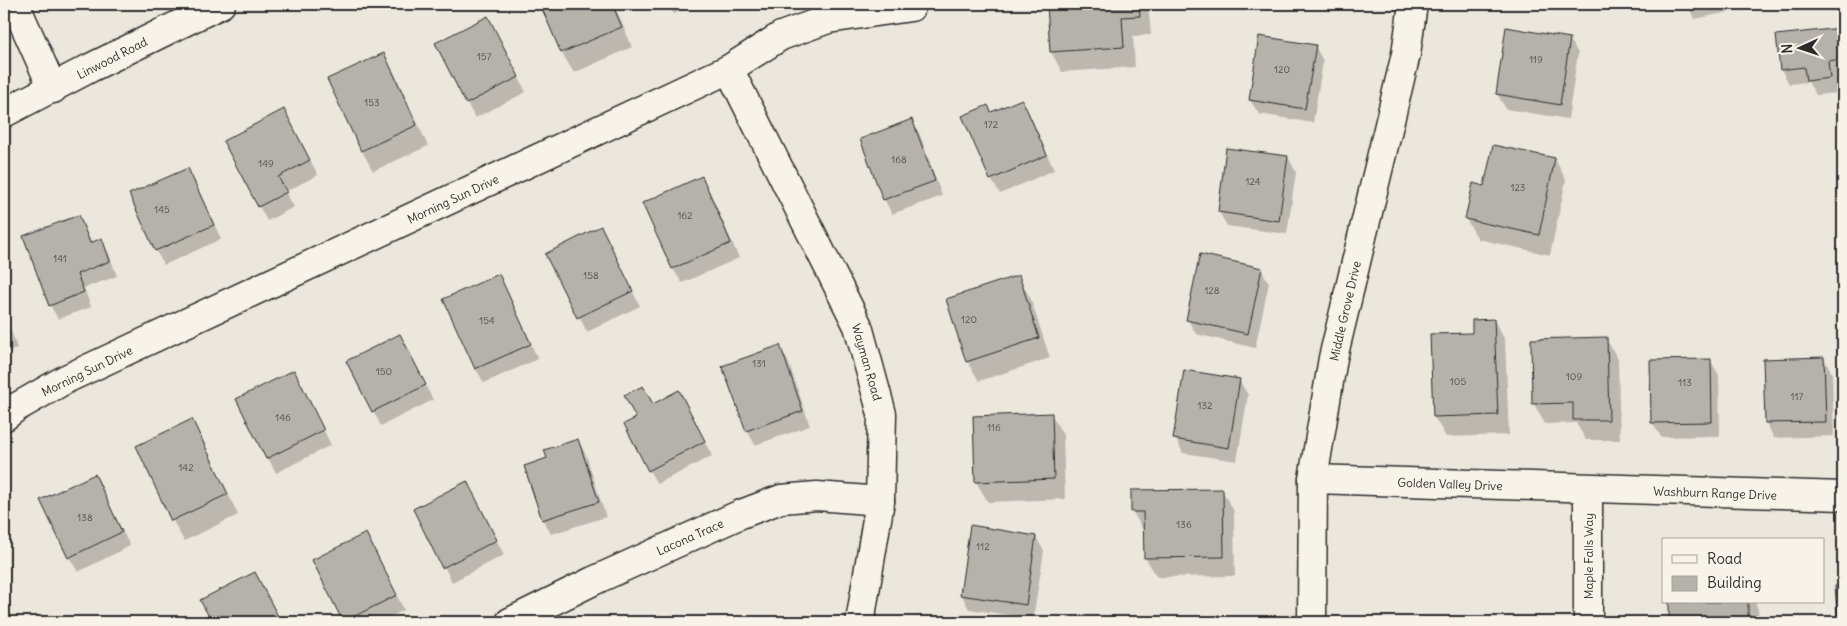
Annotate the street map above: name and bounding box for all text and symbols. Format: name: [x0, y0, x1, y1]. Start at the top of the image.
north arrow: [1774, 22, 1824, 72]
street label: Linwood Road: [74, 34, 150, 82]
text: N: [1778, 43, 1796, 54]
house number: 157: [477, 50, 491, 63]
house number: 119: [1529, 53, 1543, 66]
house number: 120: [1274, 63, 1290, 76]
house number: 153: [364, 96, 380, 109]
house number: 172: [984, 118, 999, 131]
house number: 168: [891, 153, 907, 166]
house number: 149: [258, 157, 274, 170]
street label: Morning Sun Drive: [405, 171, 501, 227]
house number: 124: [1245, 175, 1261, 188]
house number: 123: [1510, 181, 1526, 194]
house number: 145: [154, 203, 170, 216]
house number: 162: [677, 209, 693, 222]
house number: 141: [53, 252, 67, 265]
street label: Middle Grove Drive: [1326, 260, 1364, 362]
house number: 158: [583, 269, 599, 282]
house number: 128: [1204, 284, 1220, 297]
house number: 120: [961, 313, 977, 326]
house number: 154: [479, 314, 495, 327]
street label: Wayman Road: [849, 322, 885, 402]
street label: Morning Sun Drive: [39, 342, 135, 400]
house number: 131: [752, 357, 766, 370]
house number: 150: [376, 365, 392, 378]
house number: 109: [1566, 370, 1582, 383]
house number: 105: [1450, 375, 1466, 388]
house number: 113: [1678, 376, 1692, 389]
house number: 117: [1791, 390, 1804, 403]
house number: 132: [1197, 399, 1213, 412]
house number: 146: [275, 411, 291, 424]
house number: 116: [987, 421, 1001, 434]
house number: 142: [178, 461, 194, 474]
street label: Golden Valley Drive: [1397, 475, 1503, 493]
street label: Washburn Range Drive: [1653, 483, 1777, 503]
house number: 138: [77, 511, 93, 524]
street label: Maple Falls Way: [1581, 513, 1596, 599]
street label: Lacona Trace: [654, 516, 726, 558]
house number: 136: [1176, 518, 1192, 531]
legend: [1662, 538, 1824, 604]
house number: 112: [976, 540, 990, 553]
text: Road: [1707, 549, 1742, 568]
text: Building: [1707, 573, 1762, 592]

